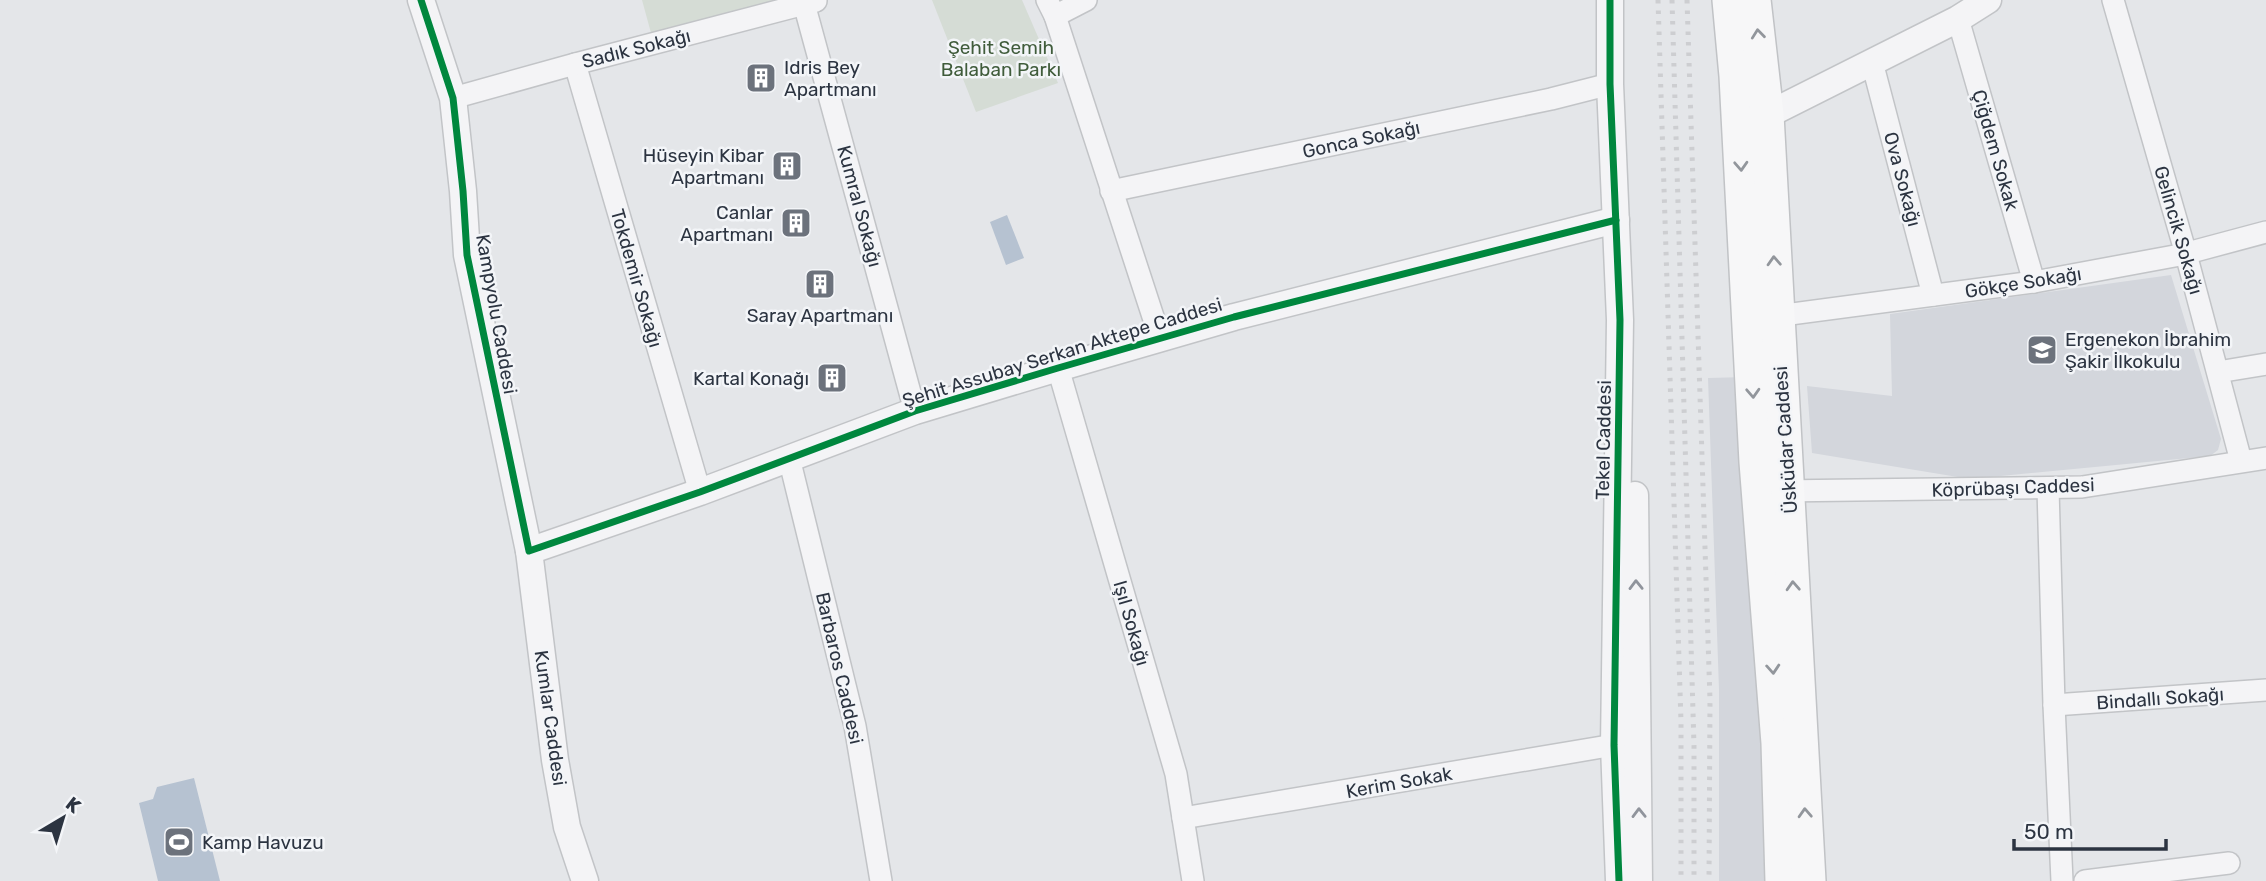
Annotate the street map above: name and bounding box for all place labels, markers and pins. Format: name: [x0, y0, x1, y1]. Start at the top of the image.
place label: Idris Bey Apartmanı: [784, 56, 877, 101]
building icon: Idris Bey Apartmanı: [744, 61, 778, 95]
place label: Hüseyin Kibar Apartmanı: [643, 144, 765, 189]
building icon: Hüseyin Kibar Apartmanı: [770, 149, 804, 183]
place label: Canlar Apartmanı: [680, 201, 774, 246]
building icon: Canlar Apartmanı: [779, 206, 813, 240]
building icon: Saray Apartmanı: [803, 267, 837, 301]
place label: Saray Apartmanı: [747, 304, 893, 327]
place label: Ergenekon İbrahim Şakir İlkokulu: [2065, 328, 2231, 373]
school or university icon: Ergenekon İbrahim Şakir İlkokulu: [2025, 333, 2059, 367]
building icon: Kartal Konağı: [815, 361, 849, 395]
place label: Kartal Konağı: [693, 367, 809, 390]
sports icon: Kamp Havuzu: [162, 825, 196, 859]
place label: Kamp Havuzu: [202, 831, 324, 854]

